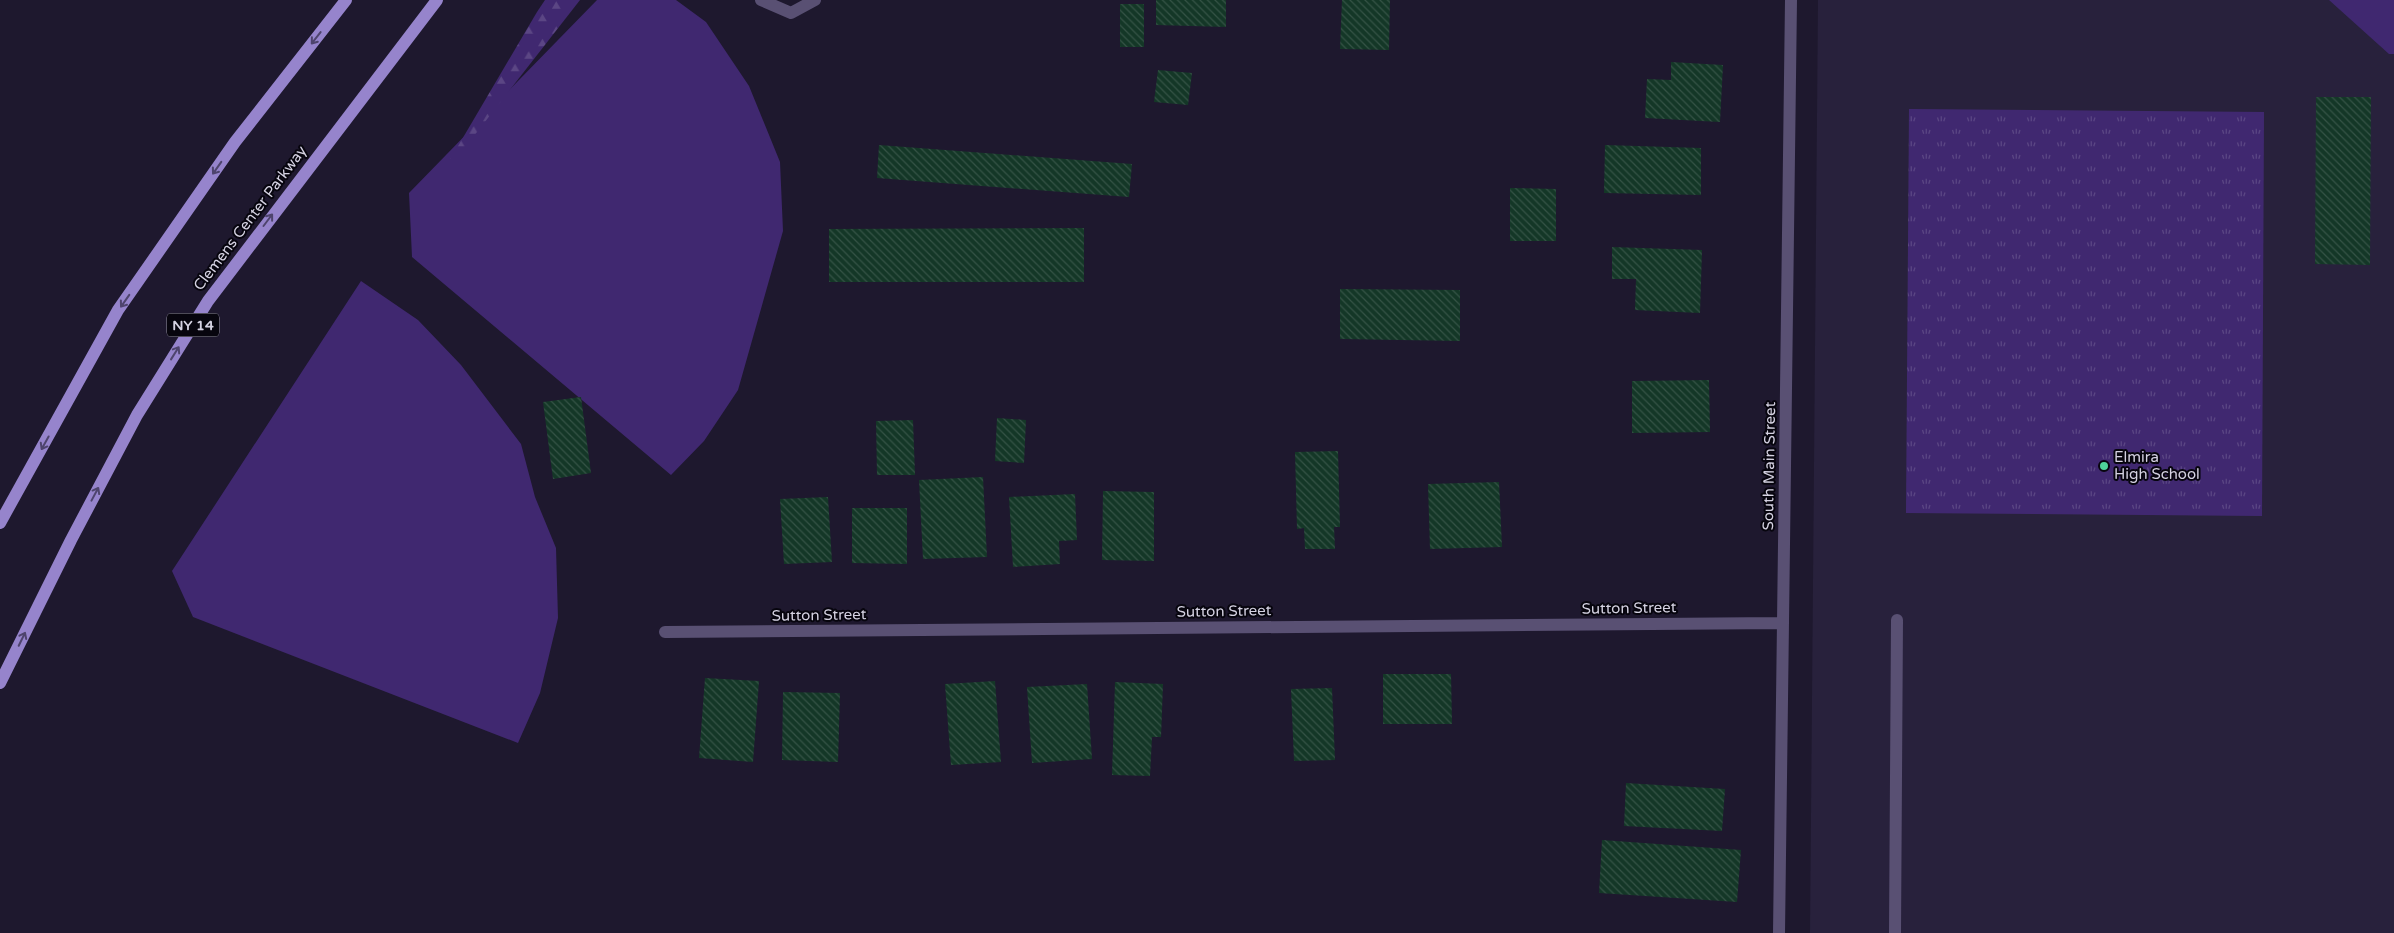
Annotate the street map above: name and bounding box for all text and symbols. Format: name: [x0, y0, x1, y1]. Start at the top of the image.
one-way arrow: [310, 32, 321, 45]
street label: Clemens Center Parkway: [190, 142, 310, 294]
one-way arrow: [212, 160, 222, 174]
one-way arrow: [263, 214, 274, 227]
one-way arrow: [120, 294, 130, 308]
road number: NY 14: [167, 314, 219, 336]
one-way arrow: [171, 347, 181, 361]
street label: South Main Street: [1759, 401, 1779, 531]
one-way arrow: [39, 435, 49, 449]
place label: Elmira High School: [2114, 448, 2200, 483]
marker: Elmira High School: [2098, 460, 2110, 472]
one-way arrow: [91, 487, 100, 502]
street label: Sutton Street: [1582, 598, 1677, 618]
street label: Sutton Street: [1177, 601, 1272, 621]
street label: Sutton Street: [772, 605, 867, 625]
one-way arrow: [17, 632, 27, 647]

